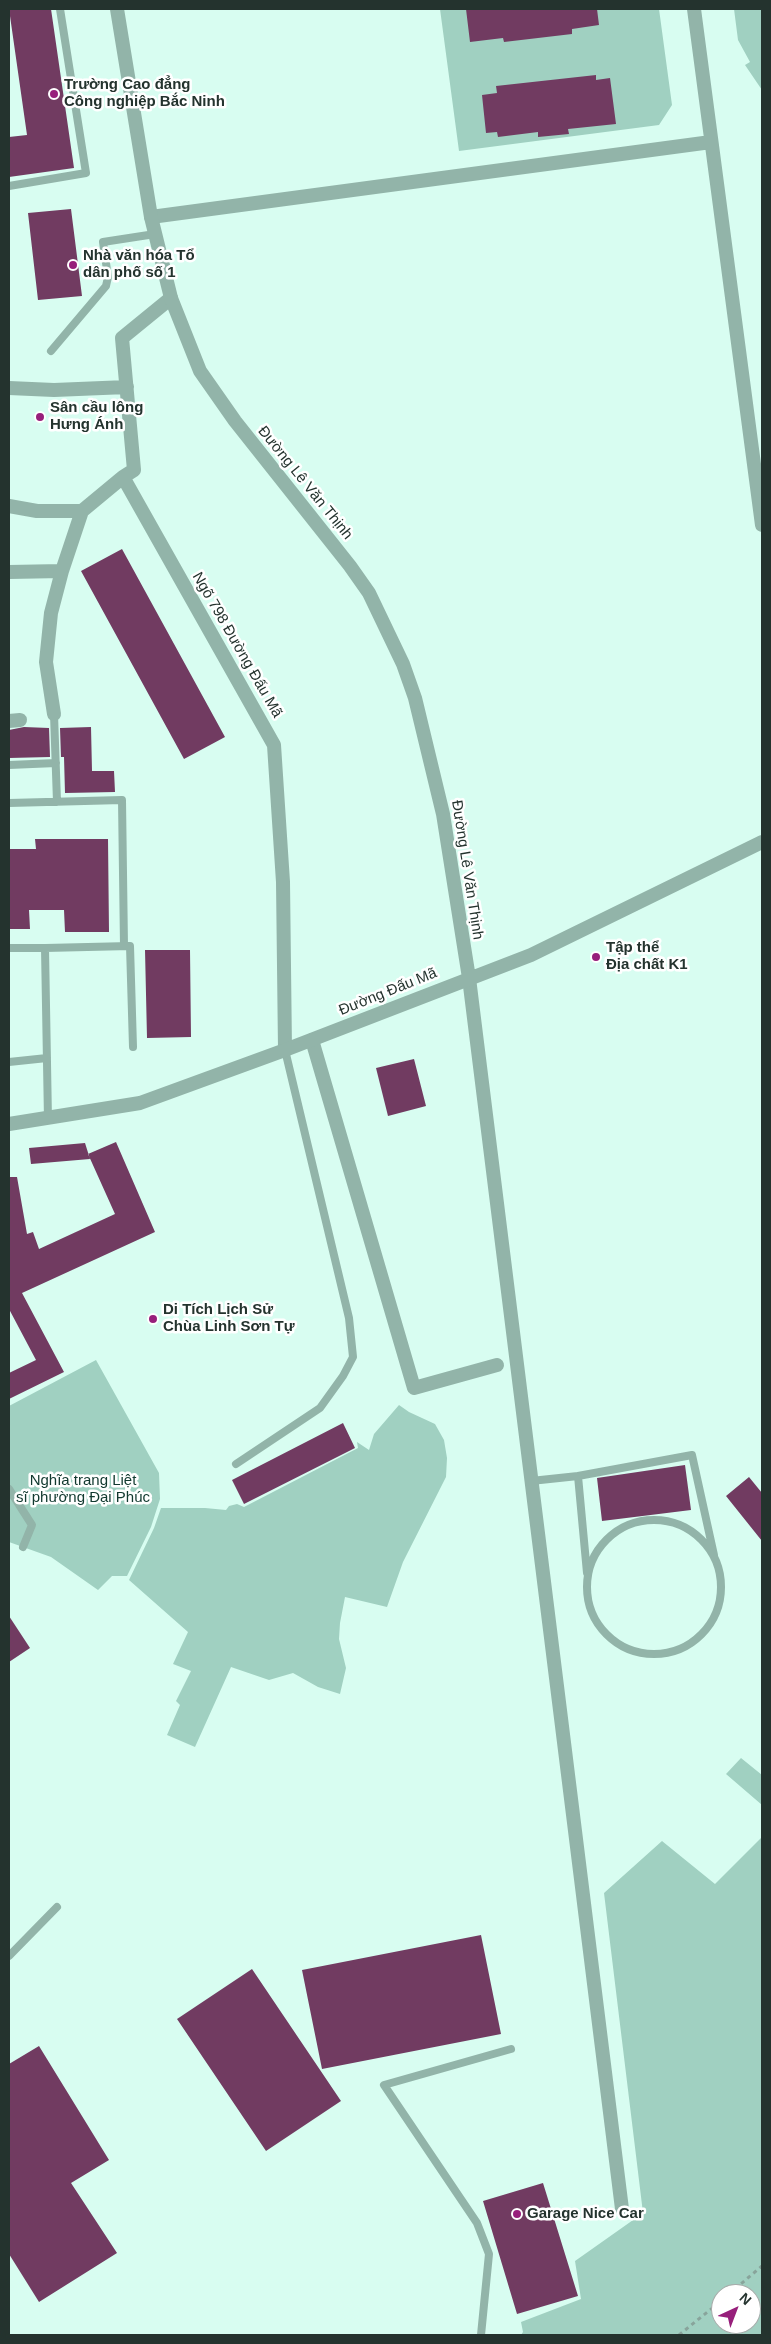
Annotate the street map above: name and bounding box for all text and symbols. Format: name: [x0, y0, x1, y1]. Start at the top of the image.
place label: Trường Cao đẳng Công nghiệp Bắc Ninh: [64, 76, 225, 111]
marker: Trường Cao đẳng Công nghiệp Bắc Ninh: [48, 88, 60, 100]
place label: Nhà văn hóa Tổ dân phố số 1: [83, 247, 195, 282]
marker: Nhà văn hóa Tổ dân phố số 1: [67, 259, 79, 271]
place label: Sân cầu lông Hưng Ánh: [50, 399, 143, 434]
marker: Sân cầu lông Hưng Ánh: [34, 411, 46, 423]
street label: Đường Lê Văn Thịnh: [254, 423, 356, 543]
street label: Ngõ 798 Đường Đấu Mã: [188, 569, 286, 721]
street label: Đường Lê Văn Thịnh: [447, 799, 487, 941]
place label: Tập thể Địa chất K1: [606, 939, 688, 974]
marker: Tập thể Địa chất K1: [590, 951, 602, 963]
street label: Đường Đấu Mã: [336, 964, 440, 1020]
place label: Di Tích Lịch Sử Chùa Linh Sơn Tự: [163, 1301, 295, 1336]
marker: Di Tích Lịch Sử Chùa Linh Sơn Tự: [147, 1313, 159, 1325]
park label: Nghĩa trang Liệt sĩ phường Đại Phúc: [16, 1472, 150, 1507]
place label: Garage Nice Car: [527, 2205, 644, 2223]
marker: Garage Nice Car: [511, 2208, 523, 2220]
north arrow: [711, 2284, 761, 2334]
text: N: [736, 2289, 755, 2308]

